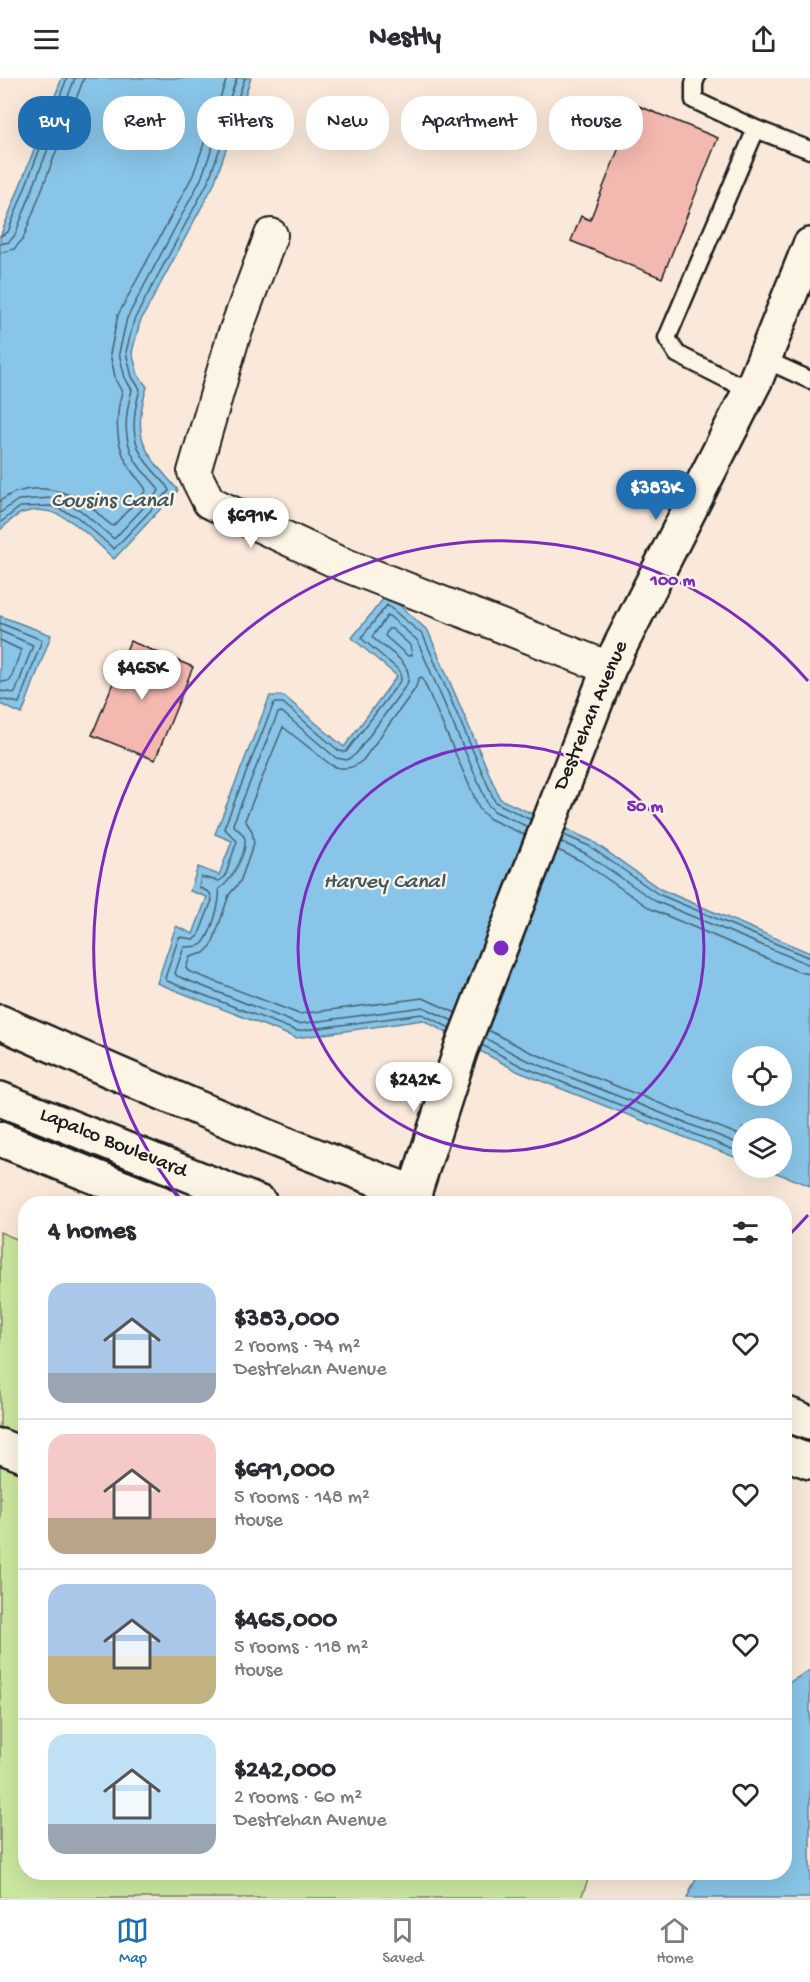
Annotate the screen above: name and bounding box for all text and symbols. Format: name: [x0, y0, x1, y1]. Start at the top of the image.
icon: menu: [30, 23, 63, 56]
text: Nestly: [369, 23, 441, 55]
icon: share: [747, 23, 780, 56]
chip: Buy: [18, 96, 91, 150]
chip: Rent: [103, 96, 185, 150]
chip: Filters: [197, 96, 294, 150]
chip: New: [306, 96, 389, 150]
chip: Apartment: [401, 96, 537, 150]
chip: House: [549, 96, 643, 150]
pin: $383K: [614, 470, 698, 521]
text: $383K: [630, 478, 682, 501]
water label: Cousins Canal: [51, 489, 174, 515]
pin: $691K: [209, 498, 293, 549]
text: $691K: [227, 506, 275, 529]
text: 100 m: [650, 571, 696, 592]
street label: Destrehan Avenue: [548, 636, 635, 796]
pin: $465K: [100, 650, 184, 701]
text: $465K: [117, 658, 167, 681]
text: 50 m: [627, 797, 664, 818]
water label: Harvey Canal: [323, 870, 446, 896]
centre of rings: [491, 938, 511, 958]
map controls: [732, 1046, 792, 1178]
button: locate: [732, 1046, 792, 1106]
pin: $242K: [372, 1062, 456, 1113]
text: $242K: [389, 1070, 439, 1093]
street label: Lapalco Boulevard: [36, 1103, 192, 1186]
button: layers: [732, 1118, 792, 1178]
icon: filters: [729, 1216, 762, 1249]
text: 4 homes: [48, 1217, 135, 1248]
text: $383,000: [234, 1305, 339, 1336]
icon: home: [96, 1307, 168, 1379]
icon: heart: [729, 1327, 762, 1360]
text: 2 rooms · 74 m²: [234, 1336, 360, 1359]
text: Destrehan Avenue: [234, 1359, 387, 1382]
text: $691,000: [234, 1456, 335, 1487]
icon: home: [96, 1458, 168, 1530]
icon: heart: [729, 1478, 762, 1511]
text: 5 rooms · 148 m²: [234, 1487, 370, 1510]
text: House: [234, 1510, 283, 1533]
text: $465,000: [234, 1606, 337, 1637]
icon: home: [96, 1608, 168, 1680]
icon: heart: [729, 1628, 762, 1661]
text: 5 rooms · 118 m²: [234, 1637, 368, 1660]
text: House: [234, 1660, 283, 1683]
text: $242,000: [234, 1756, 336, 1787]
icon: home: [96, 1758, 168, 1830]
icon: heart: [729, 1778, 762, 1811]
text: 2 rooms · 60 m²: [234, 1787, 362, 1810]
text: Destrehan Avenue: [234, 1810, 387, 1833]
tab: Map: [116, 1914, 149, 1969]
tab: Saved: [382, 1914, 423, 1969]
tab: Home: [656, 1914, 693, 1969]

